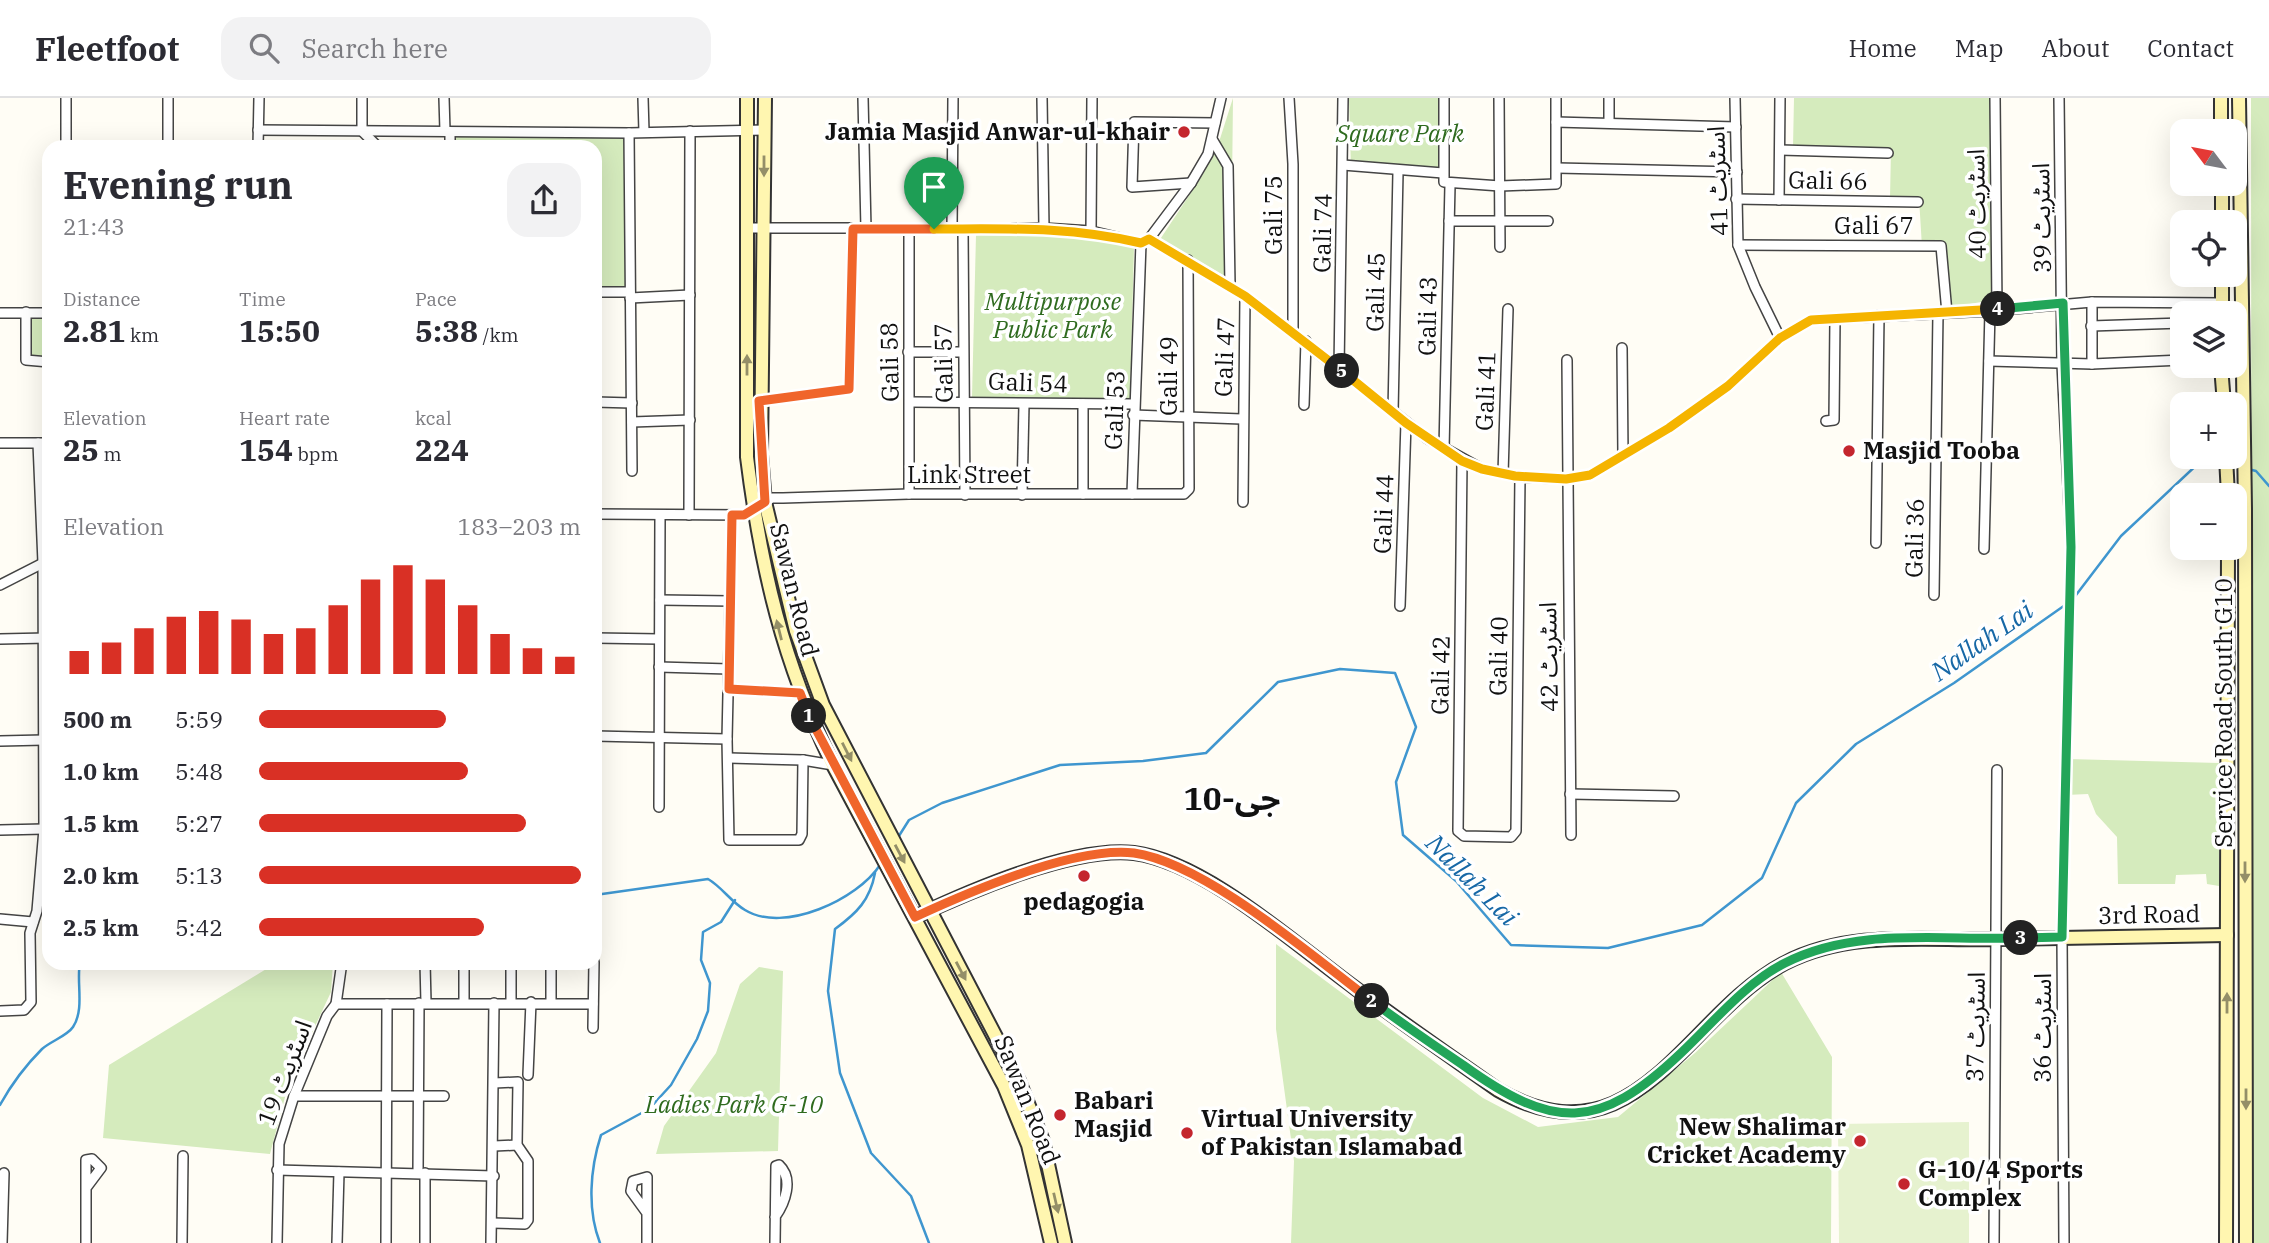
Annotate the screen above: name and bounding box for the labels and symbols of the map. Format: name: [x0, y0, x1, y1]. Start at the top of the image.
place label: Jamia Masjid Anwar-ul-khair: [825, 115, 1170, 147]
park label: Square Park: [1335, 117, 1464, 149]
north arrow: [2170, 119, 2247, 196]
marker: Jamia Masjid Anwar-ul-khair: [1176, 124, 1192, 140]
street label: اسٹریٹ 41: [1699, 125, 1735, 237]
street label: اسٹریٹ 40: [1959, 149, 1993, 259]
one-way arrow: [758, 155, 770, 177]
pin: [904, 157, 964, 229]
street label: Gali 66: [1788, 163, 1868, 197]
street label: اسٹریٹ 39: [2024, 163, 2058, 273]
street label: Gali 75: [1257, 175, 1289, 255]
street label: Gali 74: [1305, 193, 1339, 273]
street label: Gali 67: [1834, 209, 1914, 241]
street label: Gali 45: [1358, 252, 1392, 332]
street label: Gali 43: [1410, 276, 1444, 356]
park label: Multipurpose Public Park: [984, 285, 1122, 345]
pin: 4: [1980, 292, 2016, 326]
street label: Gali 47: [1207, 317, 1241, 397]
street label: Gali 58: [872, 322, 906, 402]
street label: Gali 57: [926, 323, 960, 403]
street label: Gali 49: [1152, 336, 1184, 416]
street label: Gali 41: [1468, 351, 1502, 431]
one-way arrow: [741, 354, 753, 376]
pin: 5: [1324, 354, 1360, 388]
street label: Gali 54: [988, 365, 1068, 399]
street label: Gali 53: [1097, 370, 1131, 450]
place label: Masjid Tooba: [1863, 434, 2020, 466]
marker: Masjid Tooba: [1841, 443, 1857, 459]
street label: Link Street: [907, 458, 1031, 490]
street label: Gali 44: [1366, 474, 1400, 554]
street label: Gali 36: [1897, 498, 1931, 578]
street label: Sawan Road: [763, 520, 827, 660]
street label: Service Road South G10: [2207, 578, 2239, 848]
water label: Nallah Lai: [1923, 593, 2039, 688]
street label: اسٹریٹ 42: [1531, 602, 1565, 712]
street label: Gali 40: [1481, 616, 1515, 696]
one-way arrow: [773, 619, 784, 641]
street label: Gali 42: [1423, 635, 1457, 715]
pin: 1: [792, 698, 826, 734]
one-way arrow: [841, 742, 853, 762]
district label: جی-10: [1184, 777, 1280, 819]
water label: Nallah Lai: [1419, 825, 1526, 933]
one-way arrow: [894, 844, 906, 864]
one-way arrow: [2239, 861, 2251, 883]
marker: pedagogia: [1076, 868, 1092, 884]
place label: pedagogia: [1024, 885, 1145, 917]
street label: 3rd Road: [2097, 897, 2200, 931]
pin: 3: [2004, 920, 2038, 956]
one-way arrow: [955, 961, 967, 981]
street label: اسٹریٹ 37: [1958, 972, 1992, 1082]
street label: اسٹریٹ 36: [2026, 973, 2058, 1083]
pin: 2: [1354, 984, 1390, 1018]
one-way arrow: [2221, 992, 2233, 1014]
street label: اسٹریٹ 19: [249, 1016, 319, 1130]
street label: Sawan Road: [987, 1030, 1068, 1169]
place label: Babari Masjid: [1074, 1084, 1153, 1144]
park label: Ladies Park G-10: [644, 1088, 824, 1120]
one-way arrow: [2240, 1088, 2251, 1110]
place label: Virtual University of Pakistan Islamabad: [1201, 1102, 1463, 1162]
marker: Babari Masjid: [1052, 1107, 1068, 1123]
place label: New Shalimar Cricket Academy: [1647, 1110, 1846, 1170]
marker: Virtual University of Pakistan Islamabad: [1179, 1125, 1195, 1141]
marker: New Shalimar Cricket Academy: [1852, 1133, 1868, 1149]
place label: G-10/4 Sports Complex: [1918, 1153, 2083, 1213]
marker: G-10/4 Sports Complex: [1896, 1176, 1912, 1192]
one-way arrow: [1051, 1192, 1062, 1214]

